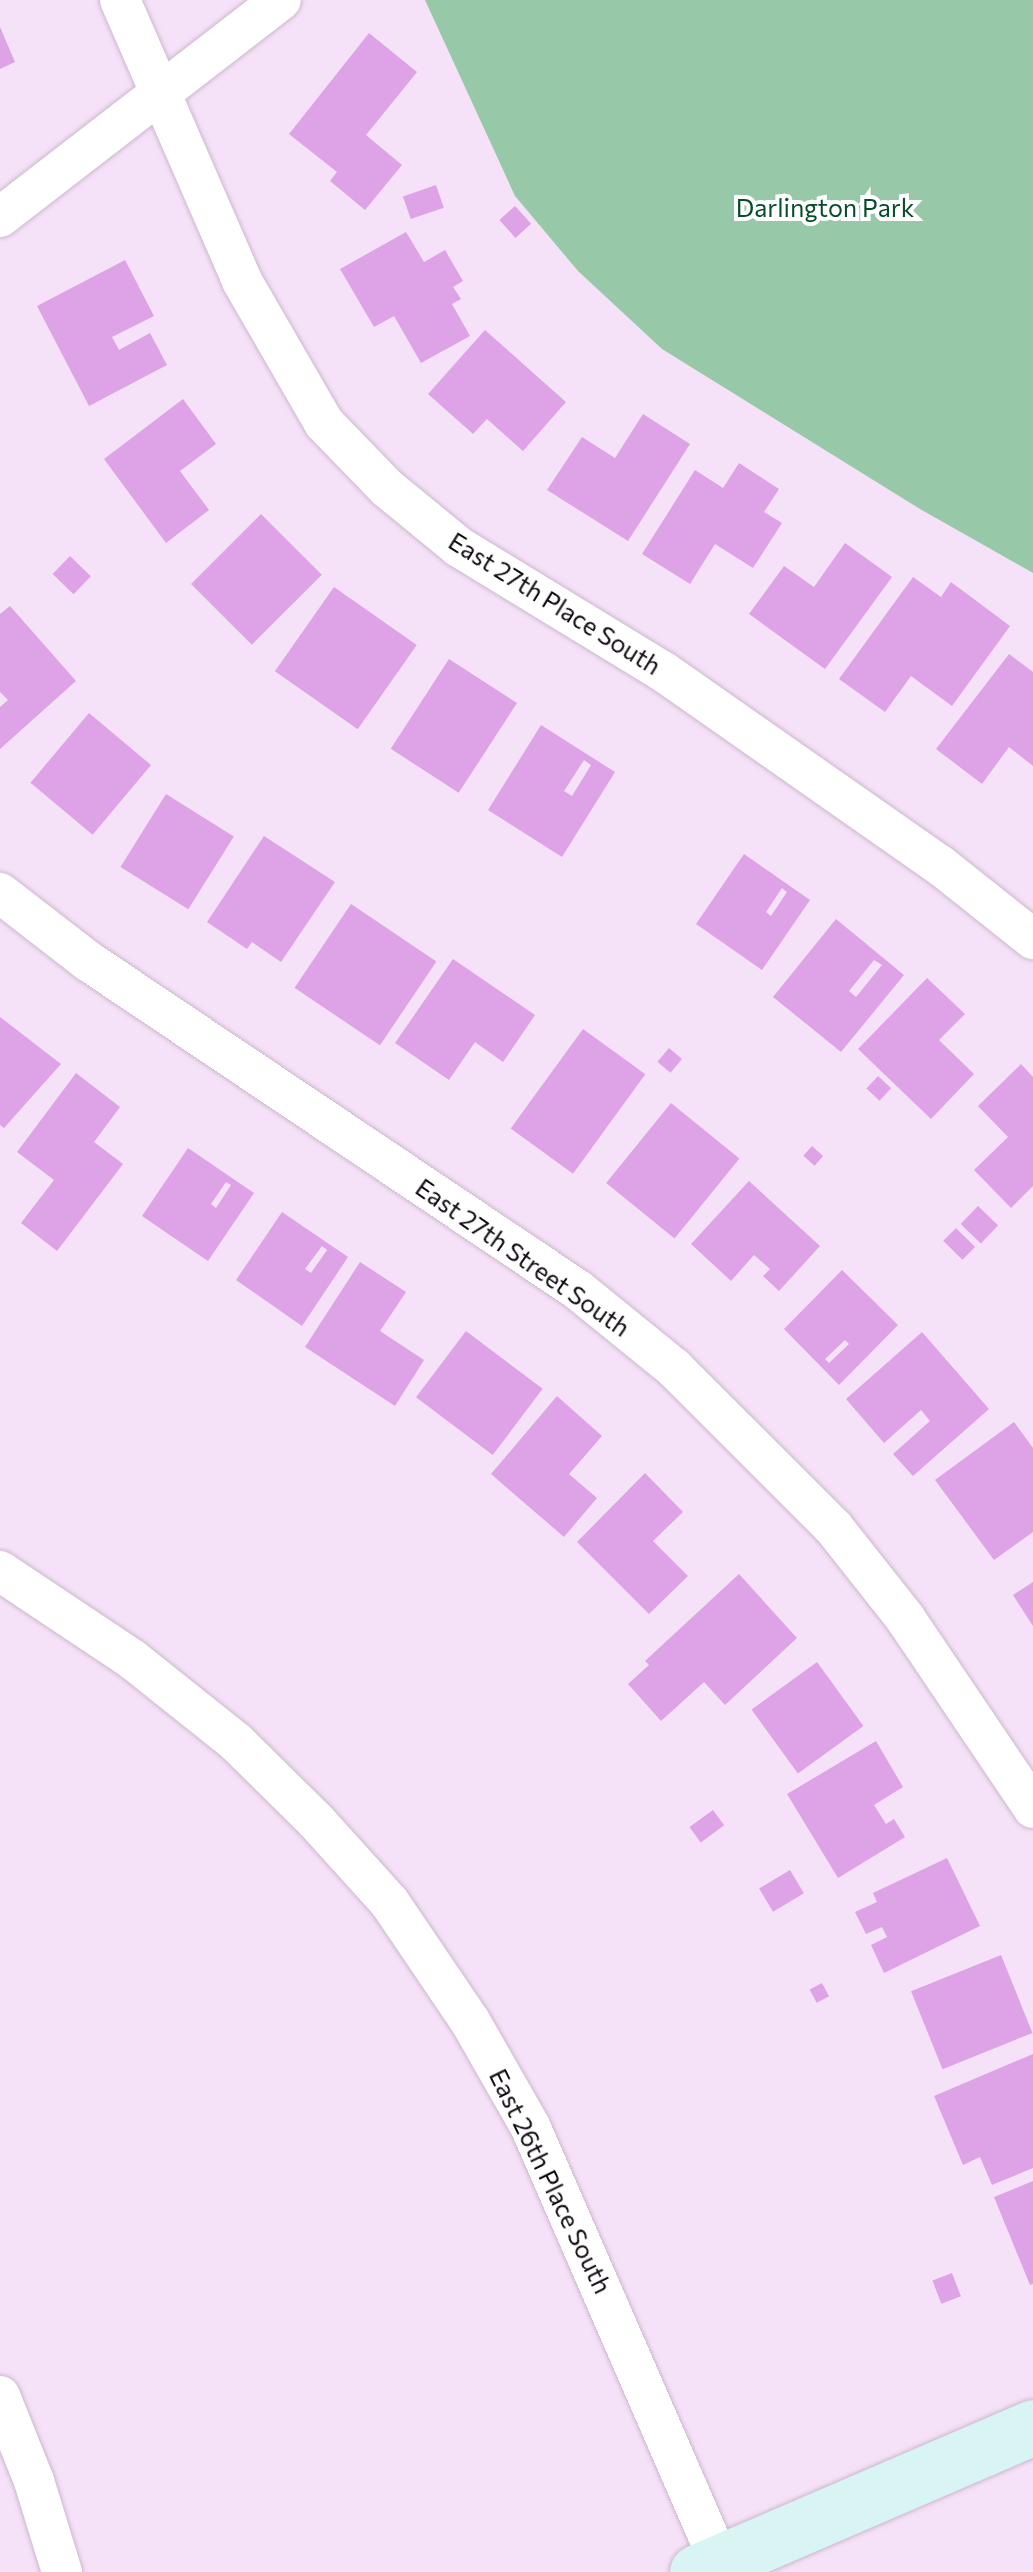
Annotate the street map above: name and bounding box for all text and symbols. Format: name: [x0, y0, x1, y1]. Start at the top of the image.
park label: Darlington Park: [736, 192, 914, 222]
street label: East 27th Place South: [444, 526, 666, 680]
street label: East 27th Street South: [410, 1172, 636, 1342]
street label: East 26th Place South: [484, 2064, 618, 2298]

